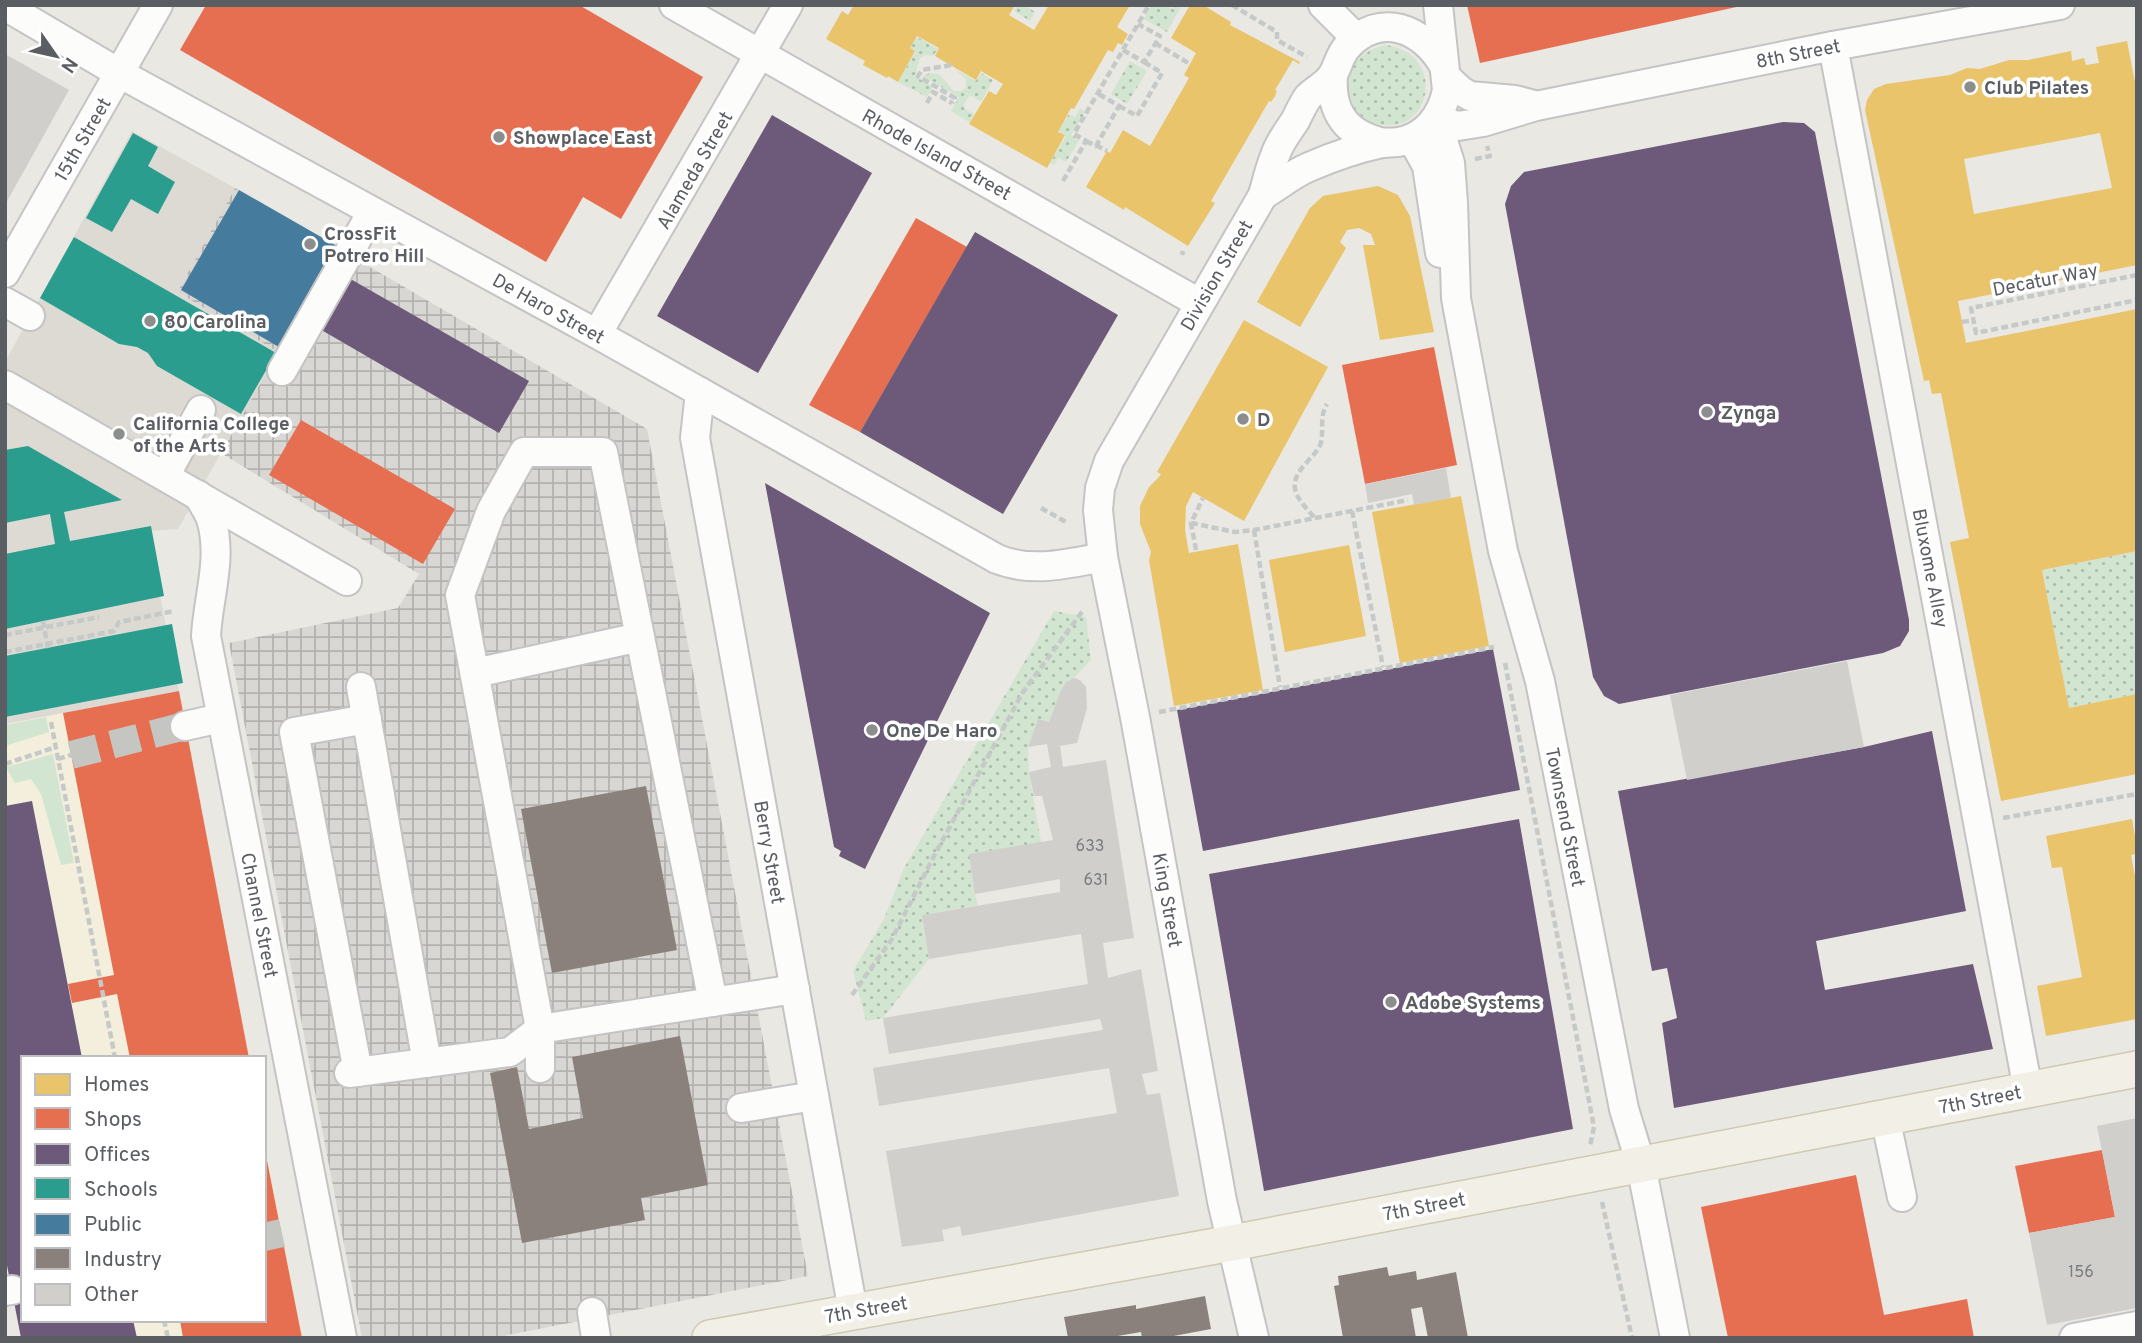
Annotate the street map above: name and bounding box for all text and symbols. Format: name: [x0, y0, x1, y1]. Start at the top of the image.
north arrow: [21, 21, 91, 91]
street label: 8th Street: [1754, 35, 1843, 75]
text: N: [55, 52, 82, 77]
place label: Club Pilates: [1984, 77, 2089, 101]
marker: Club Pilates: [1962, 79, 1978, 95]
street label: 15th Street: [50, 94, 117, 186]
street label: Rhode Island Street: [857, 105, 1015, 207]
street label: Alameda Street: [652, 108, 739, 234]
place label: Showplace East: [513, 127, 652, 151]
marker: Showplace East: [491, 129, 507, 145]
street label: Division Street: [1176, 216, 1259, 336]
place label: CrossFit Potrero Hill: [324, 223, 424, 269]
marker: CrossFit Potrero Hill: [302, 236, 318, 252]
street label: Decatur Way: [1991, 259, 2100, 303]
street label: De Haro Street: [488, 269, 608, 350]
place label: 80 Carolina: [164, 311, 267, 335]
marker: 80 Carolina: [142, 313, 158, 329]
place label: Zynga: [1721, 402, 1776, 426]
marker: Zynga: [1699, 404, 1715, 420]
place label: D: [1257, 409, 1271, 433]
marker: D: [1235, 411, 1251, 427]
place label: California College of the Arts: [133, 413, 290, 459]
marker: California College of the Arts: [111, 426, 127, 442]
street label: Bluxome Alley: [1906, 507, 1952, 630]
place label: One De Haro: [886, 720, 998, 744]
marker: One De Haro: [864, 722, 880, 738]
street label: Townsend Street: [1539, 746, 1589, 889]
street label: Berry Street: [747, 799, 789, 906]
house number: 633: [1076, 837, 1104, 857]
street label: Channel Street: [234, 851, 282, 980]
street label: King Street: [1146, 851, 1186, 950]
house number: 631: [1083, 871, 1109, 891]
place label: Adobe Systems: [1405, 992, 1541, 1016]
marker: Adobe Systems: [1383, 994, 1399, 1010]
legend: [21, 1056, 266, 1322]
text: Homes: [84, 1072, 149, 1099]
street label: 7th Street: [1937, 1081, 2024, 1121]
text: Shops: [84, 1107, 142, 1134]
text: Offices: [84, 1142, 150, 1169]
text: Schools: [84, 1177, 158, 1204]
street label: 7th Street: [1381, 1188, 1468, 1228]
text: Public: [84, 1212, 142, 1239]
text: Industry: [84, 1247, 162, 1274]
house number: 156: [2068, 1263, 2094, 1283]
text: Other: [84, 1282, 139, 1309]
street label: 7th Street: [823, 1292, 910, 1330]

